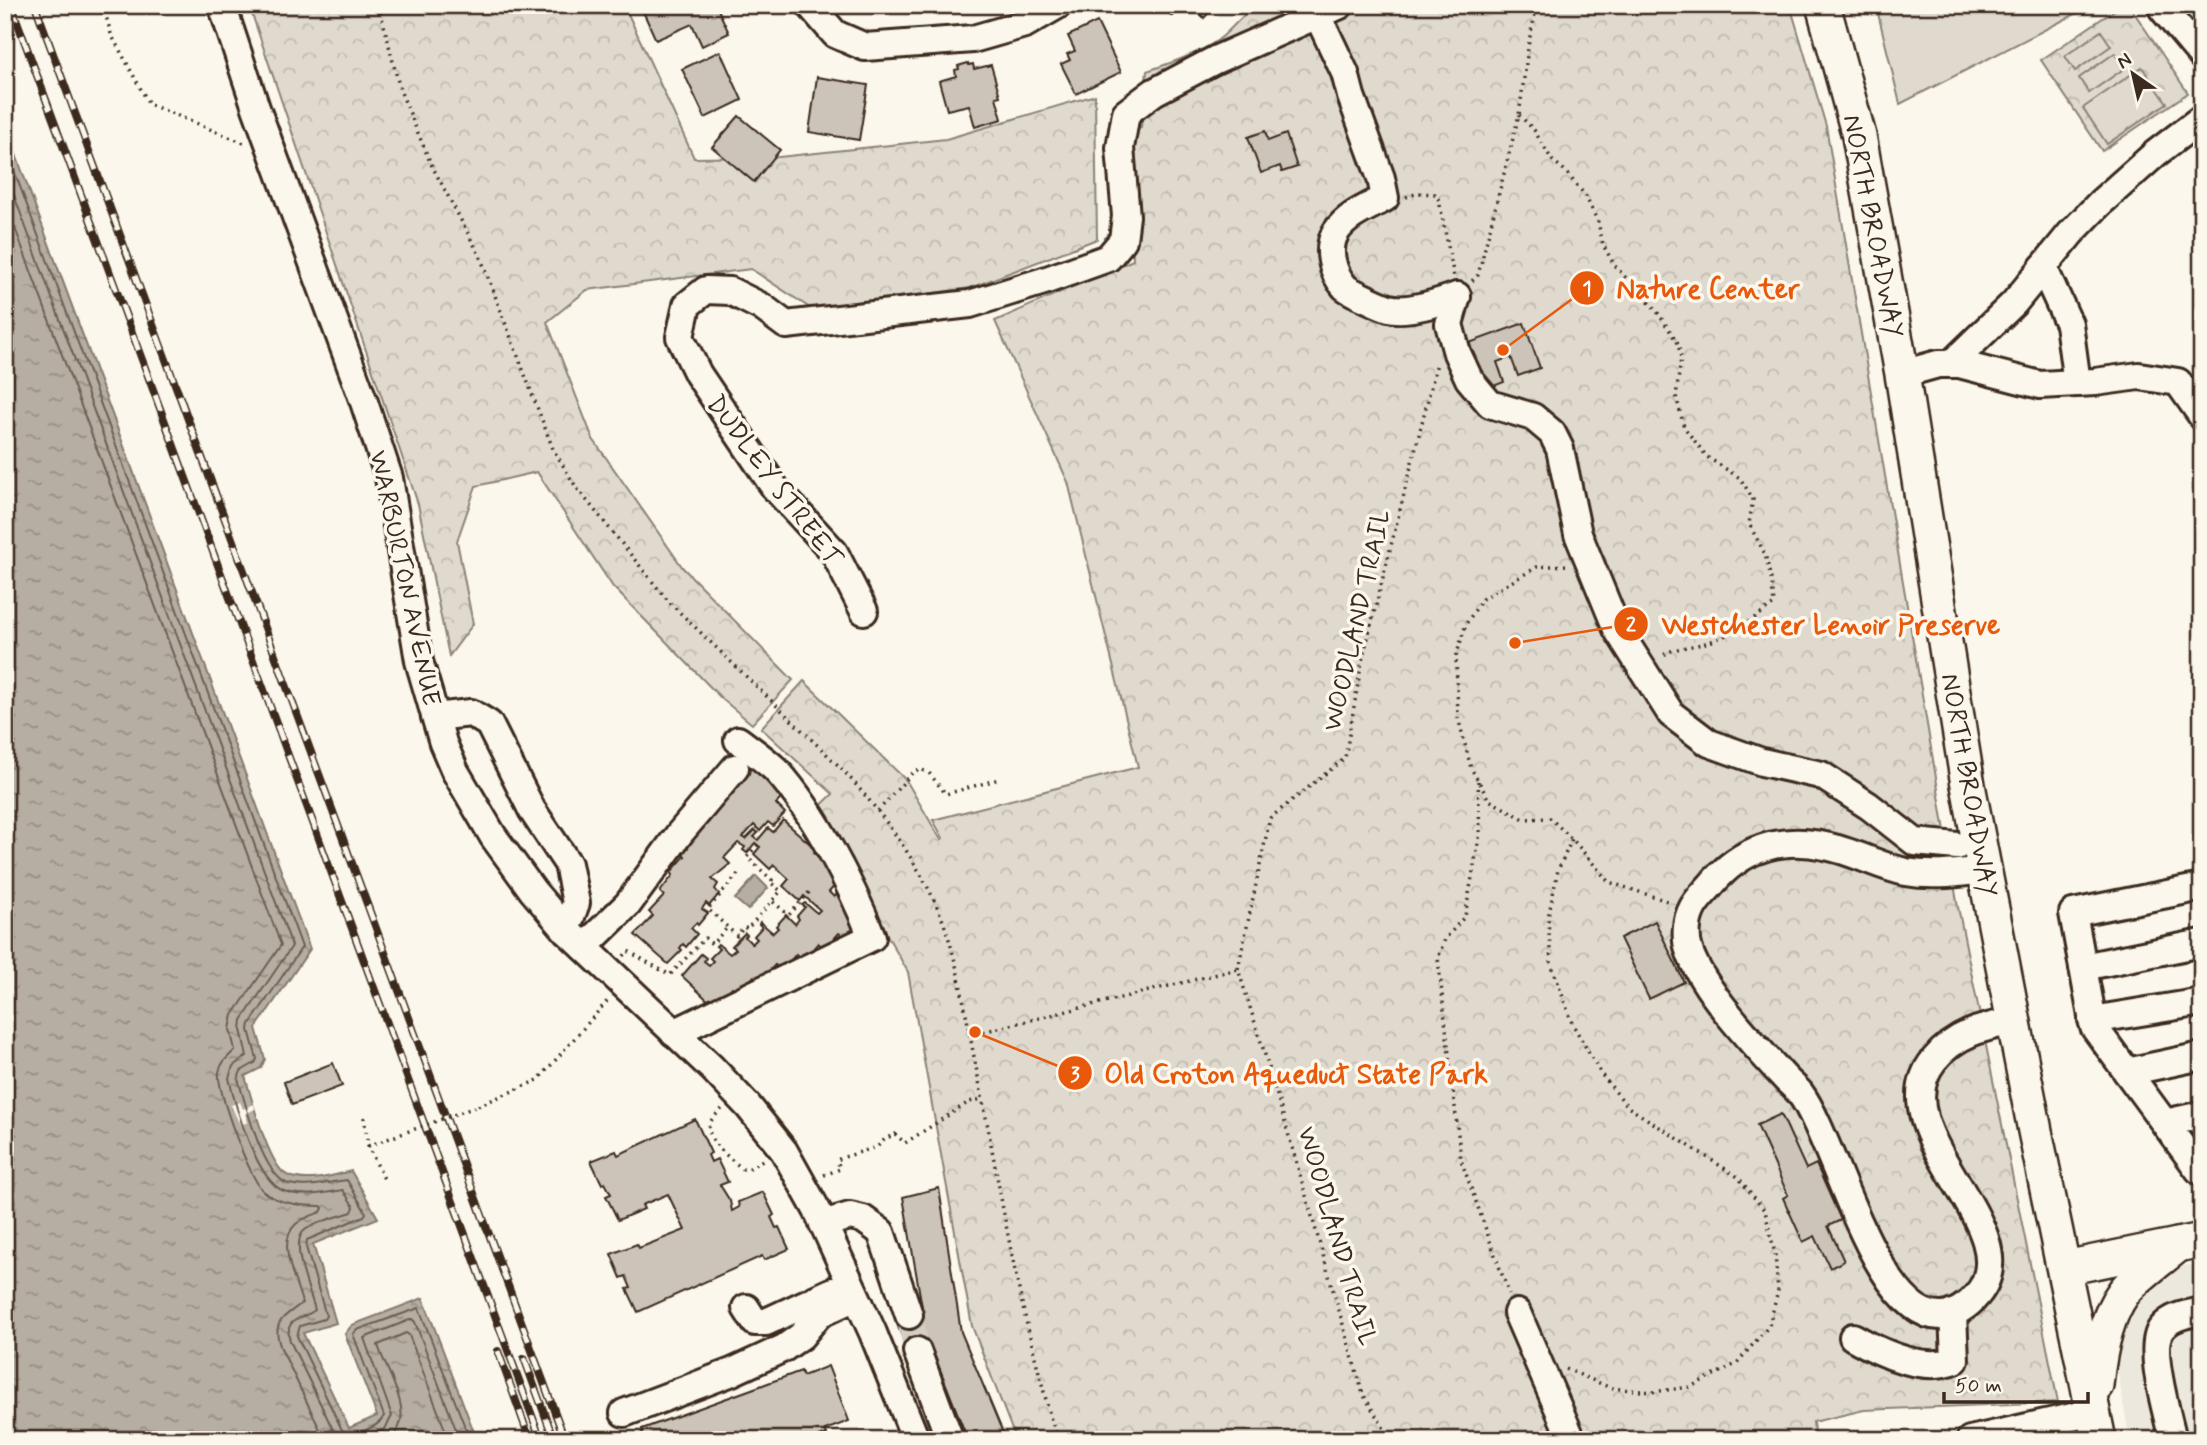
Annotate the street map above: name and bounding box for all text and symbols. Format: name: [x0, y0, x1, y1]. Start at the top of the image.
north arrow: [2098, 38, 2168, 108]
text: N: [2112, 47, 2137, 75]
street label: NORTH BROADWAY: [1834, 112, 1910, 341]
callout: Nature Center: [1569, 264, 1811, 313]
text: Nature Center: [1617, 272, 1801, 309]
text: 1: [1582, 275, 1592, 303]
street label: DUDLEY STREET: [698, 389, 850, 575]
street label: WARBURTON AVENUE: [360, 447, 448, 709]
street label: WOODLAND TRAIL: [1316, 506, 1400, 735]
callout: Westchester Lenoir Preserve: [1613, 600, 2015, 649]
text: Westchester Lenoir Preserve: [1662, 608, 2000, 645]
text: 2: [1626, 611, 1637, 639]
street label: NORTH BROADWAY: [1932, 671, 2004, 900]
callout: Old Croton Aqueduct State Park: [1058, 1049, 1500, 1098]
text: Old Croton Aqueduct State Park: [1104, 1057, 1488, 1094]
text: 3: [1070, 1061, 1080, 1089]
street label: WOODLAND TRAIL: [1289, 1123, 1384, 1350]
scale bar: [1944, 1361, 2088, 1405]
text: 50 m: [1955, 1372, 2002, 1400]

